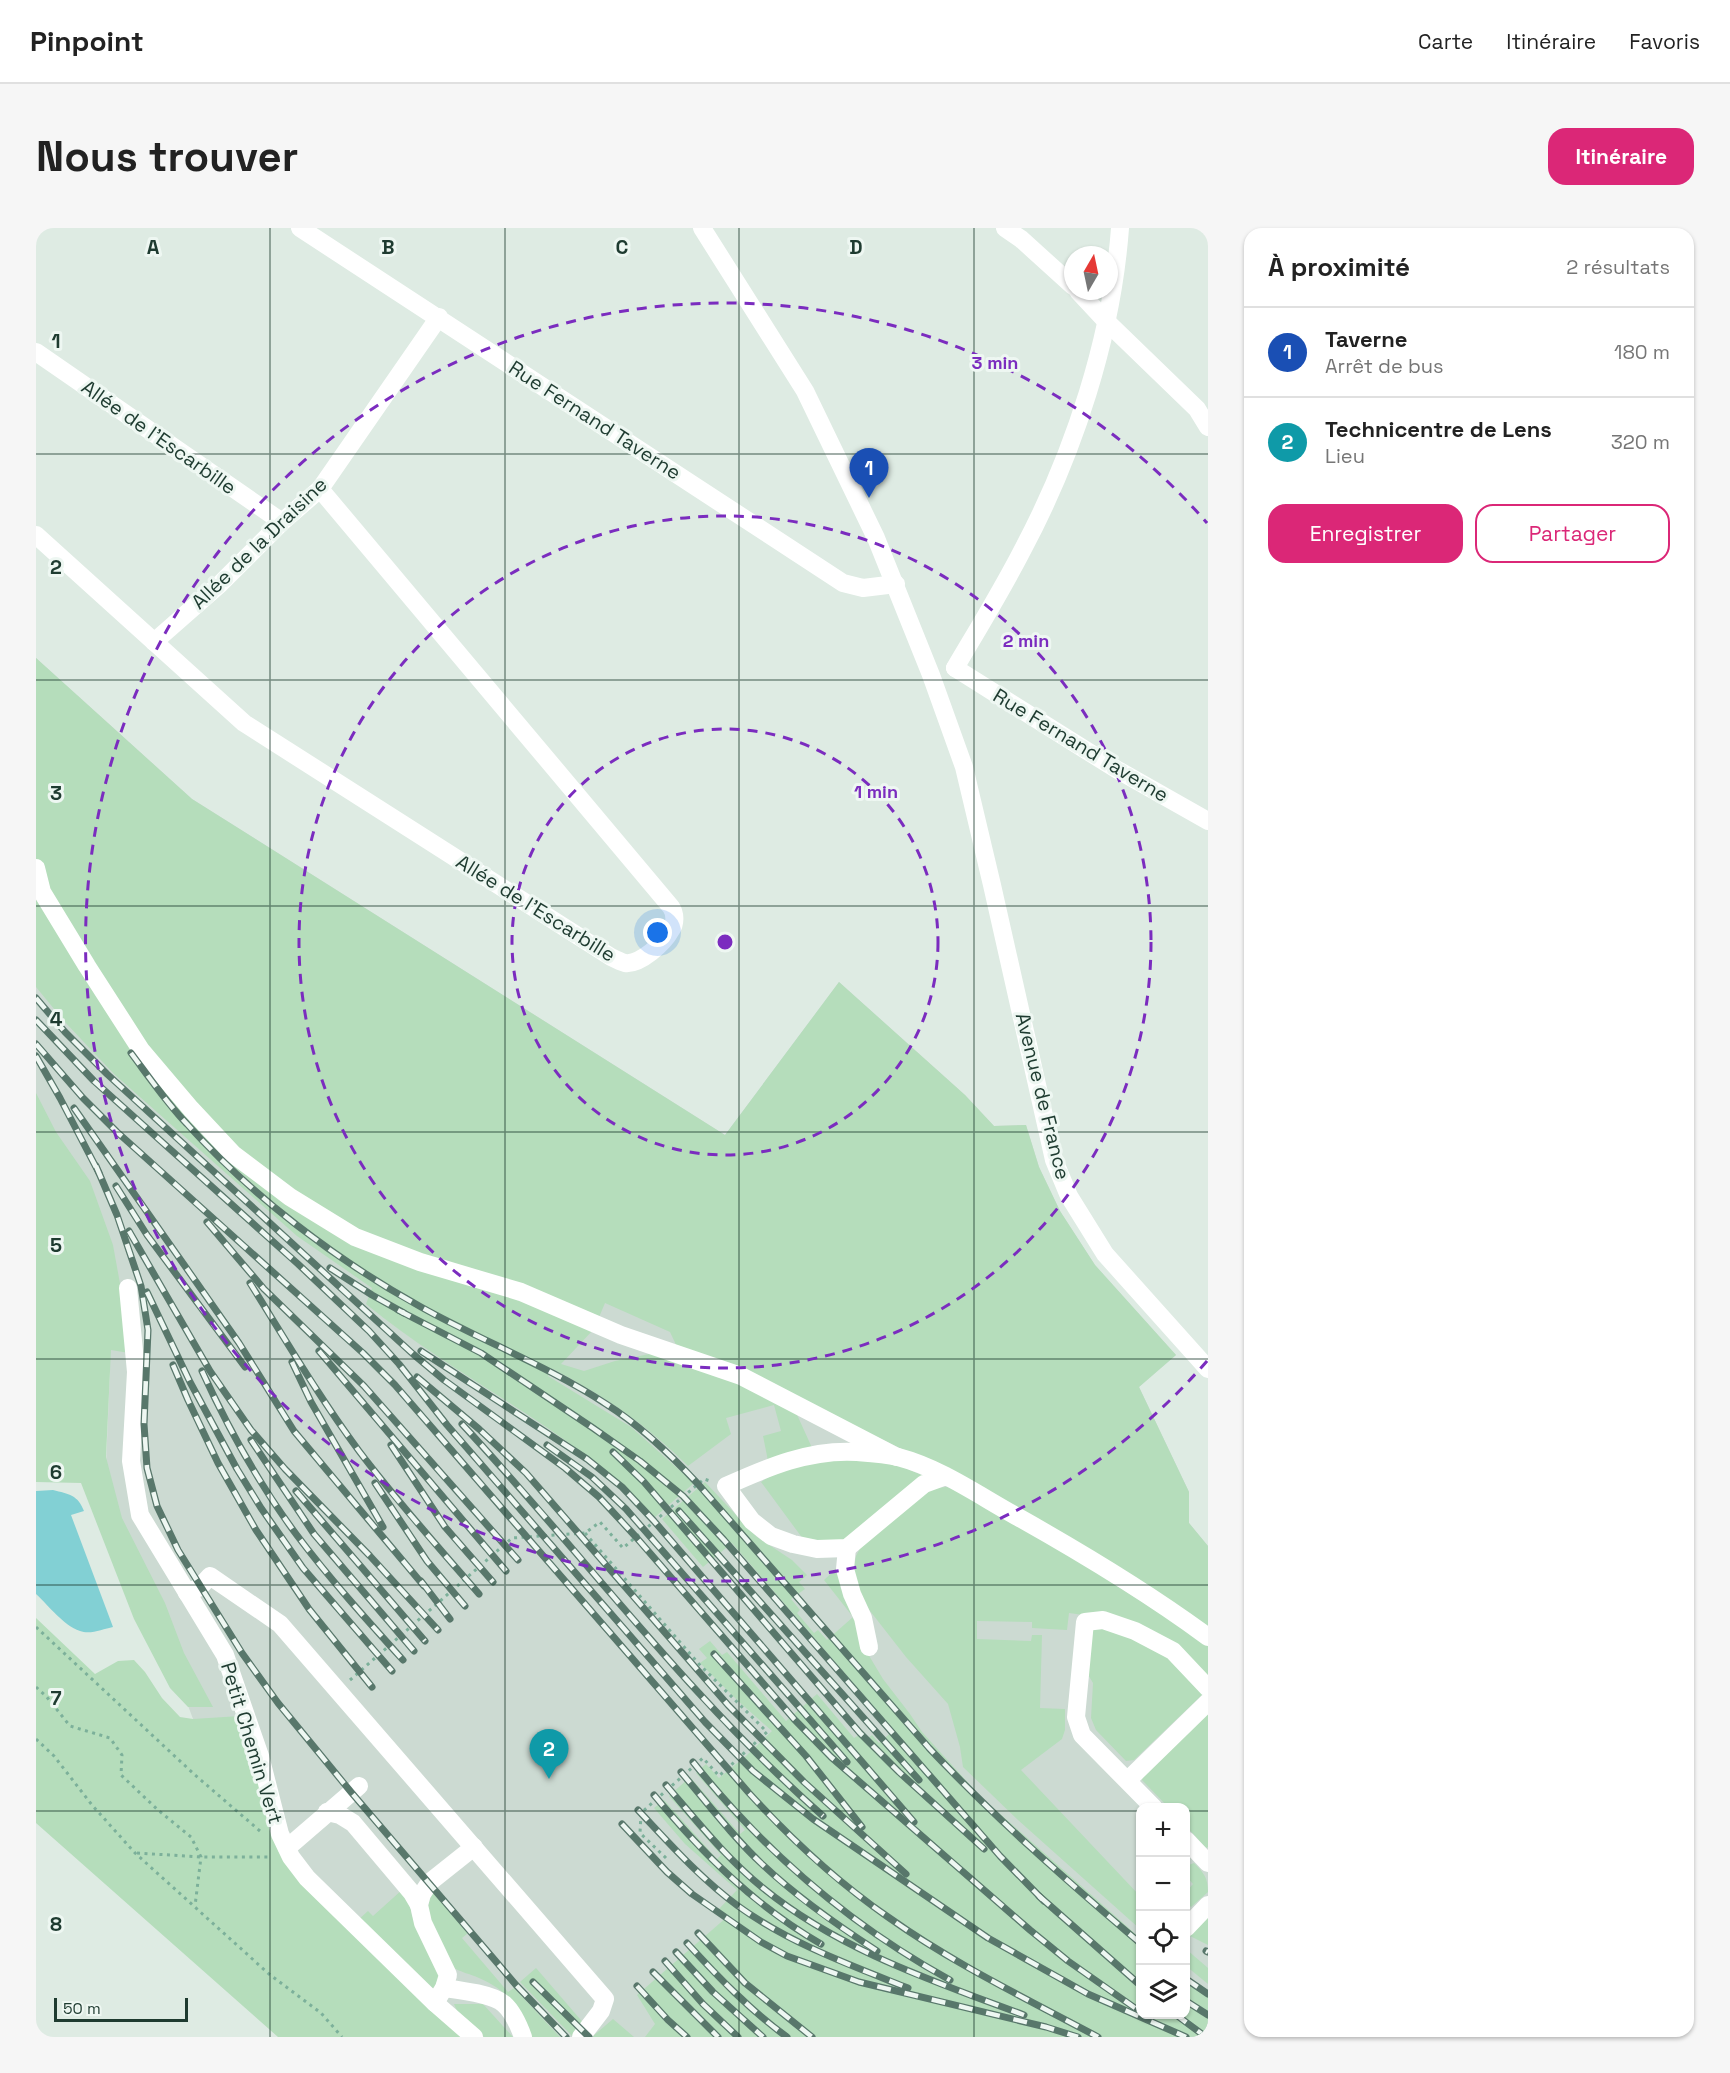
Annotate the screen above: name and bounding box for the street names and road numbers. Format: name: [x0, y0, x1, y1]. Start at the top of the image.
street label: Rue Fernand Taverne: [504, 355, 686, 485]
street label: Allée de l'Escarbille: [76, 374, 242, 500]
street label: Allée de la Draisine: [186, 471, 332, 615]
street label: Rue Fernand Taverne: [988, 682, 1174, 808]
street label: Allée de l'Escarbille: [451, 848, 621, 968]
street label: Avenue de France: [1010, 1010, 1076, 1182]
street label: Petit Chemin Vert: [215, 1659, 289, 1827]

